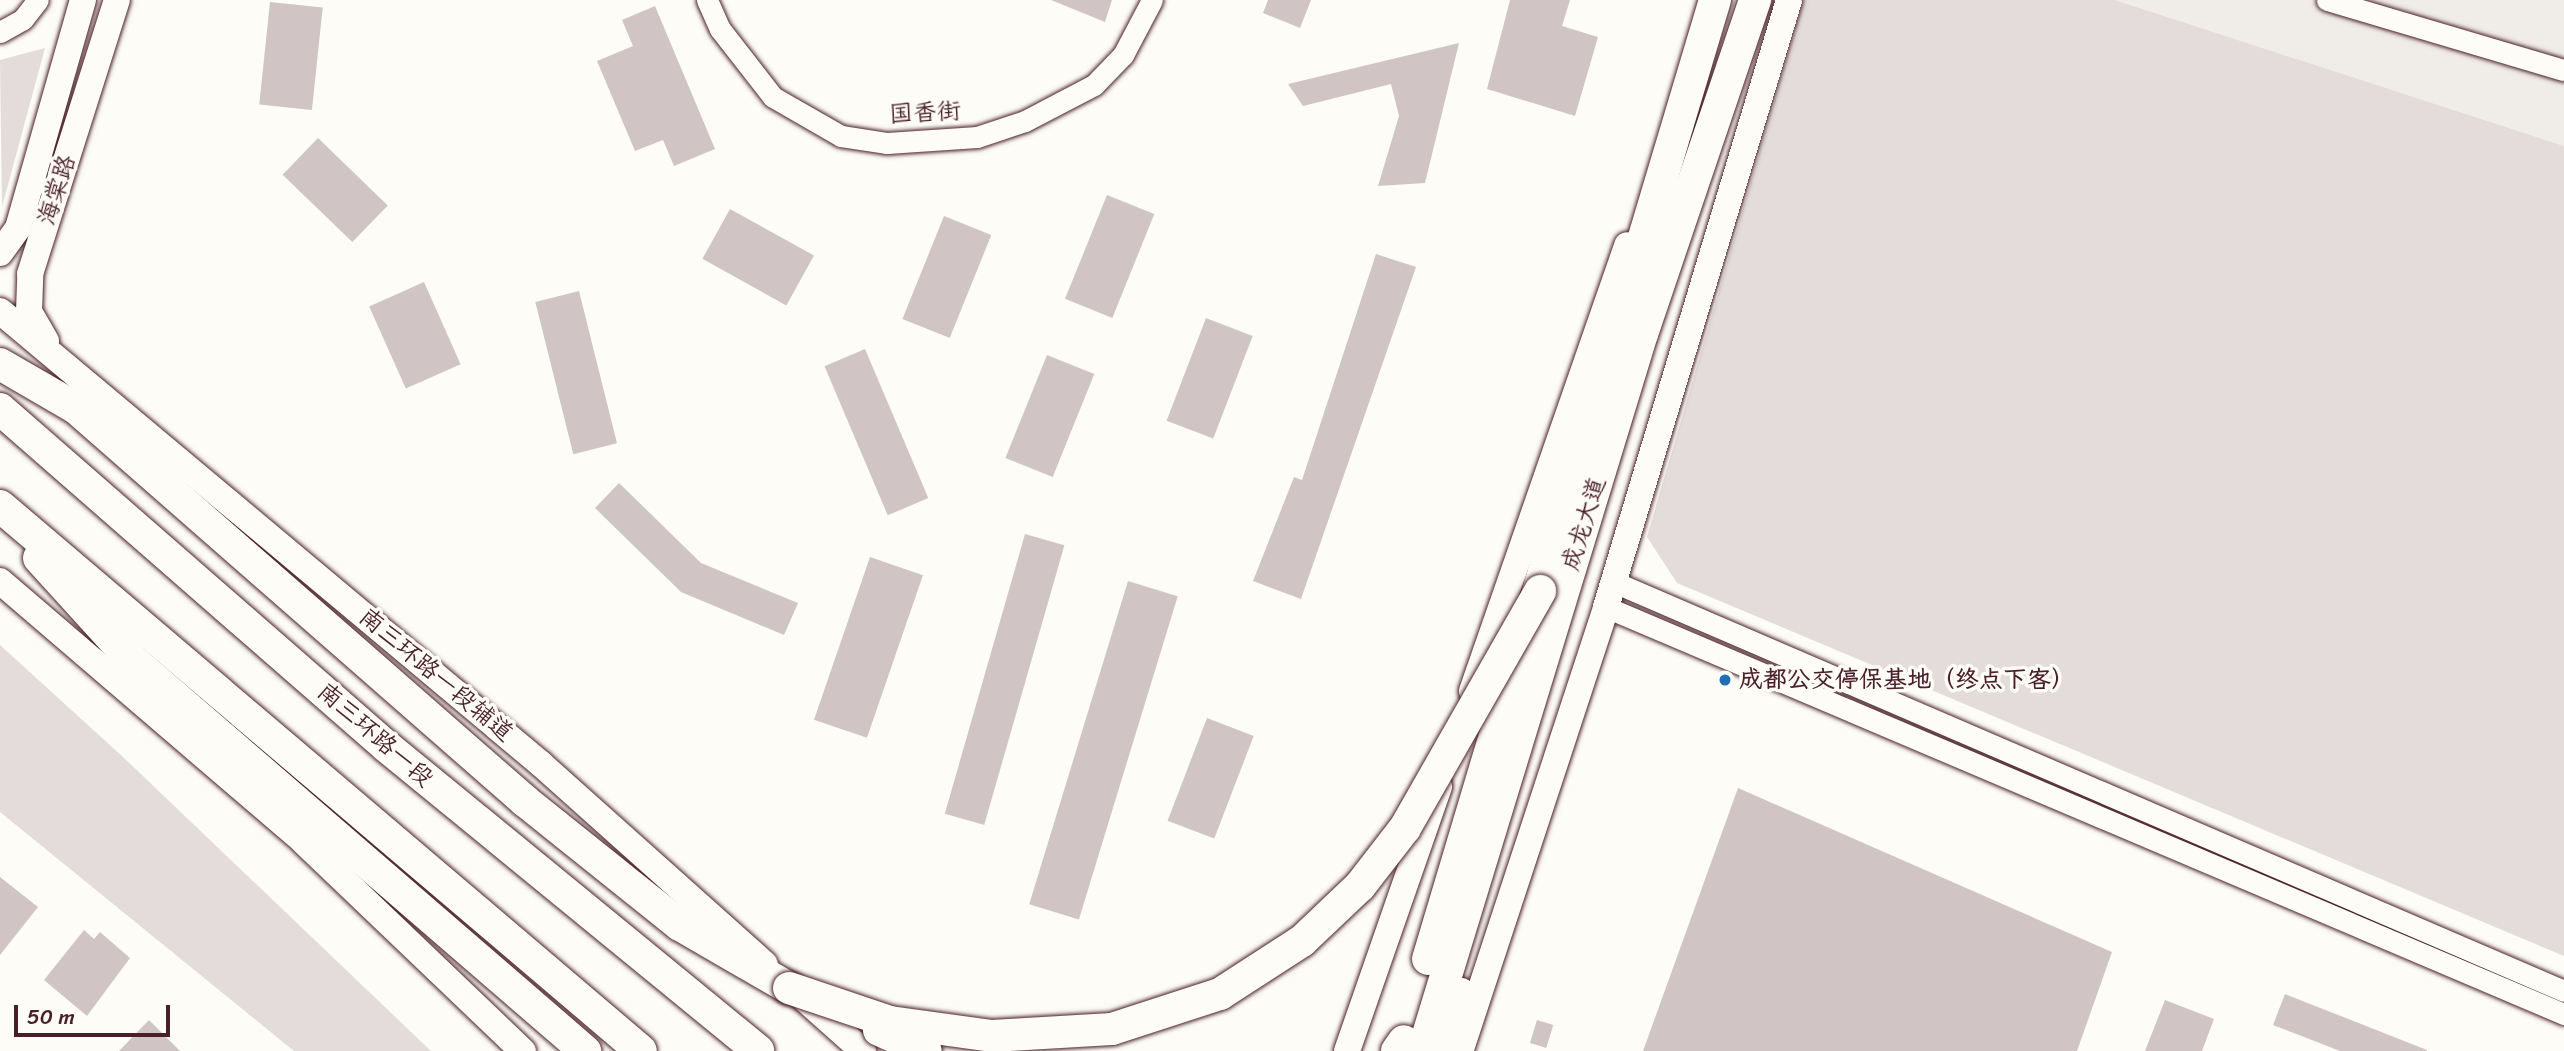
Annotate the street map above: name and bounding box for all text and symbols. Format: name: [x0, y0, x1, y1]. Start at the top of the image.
street label: 国香街: [888, 97, 962, 129]
street label: 海棠路: [32, 151, 82, 229]
street label: 成龙大道: [1556, 474, 1612, 574]
street label: 南三环路一段辅道: [353, 602, 519, 748]
place label: 成都公交停保基地（终点下客）: [1739, 666, 2075, 694]
marker: 成都公交停保基地（终点下客）: [1717, 672, 1733, 688]
street label: 南三环路一段: [311, 677, 439, 793]
scale bar: [18, 992, 173, 1036]
text: 50 m: [27, 998, 75, 1036]

